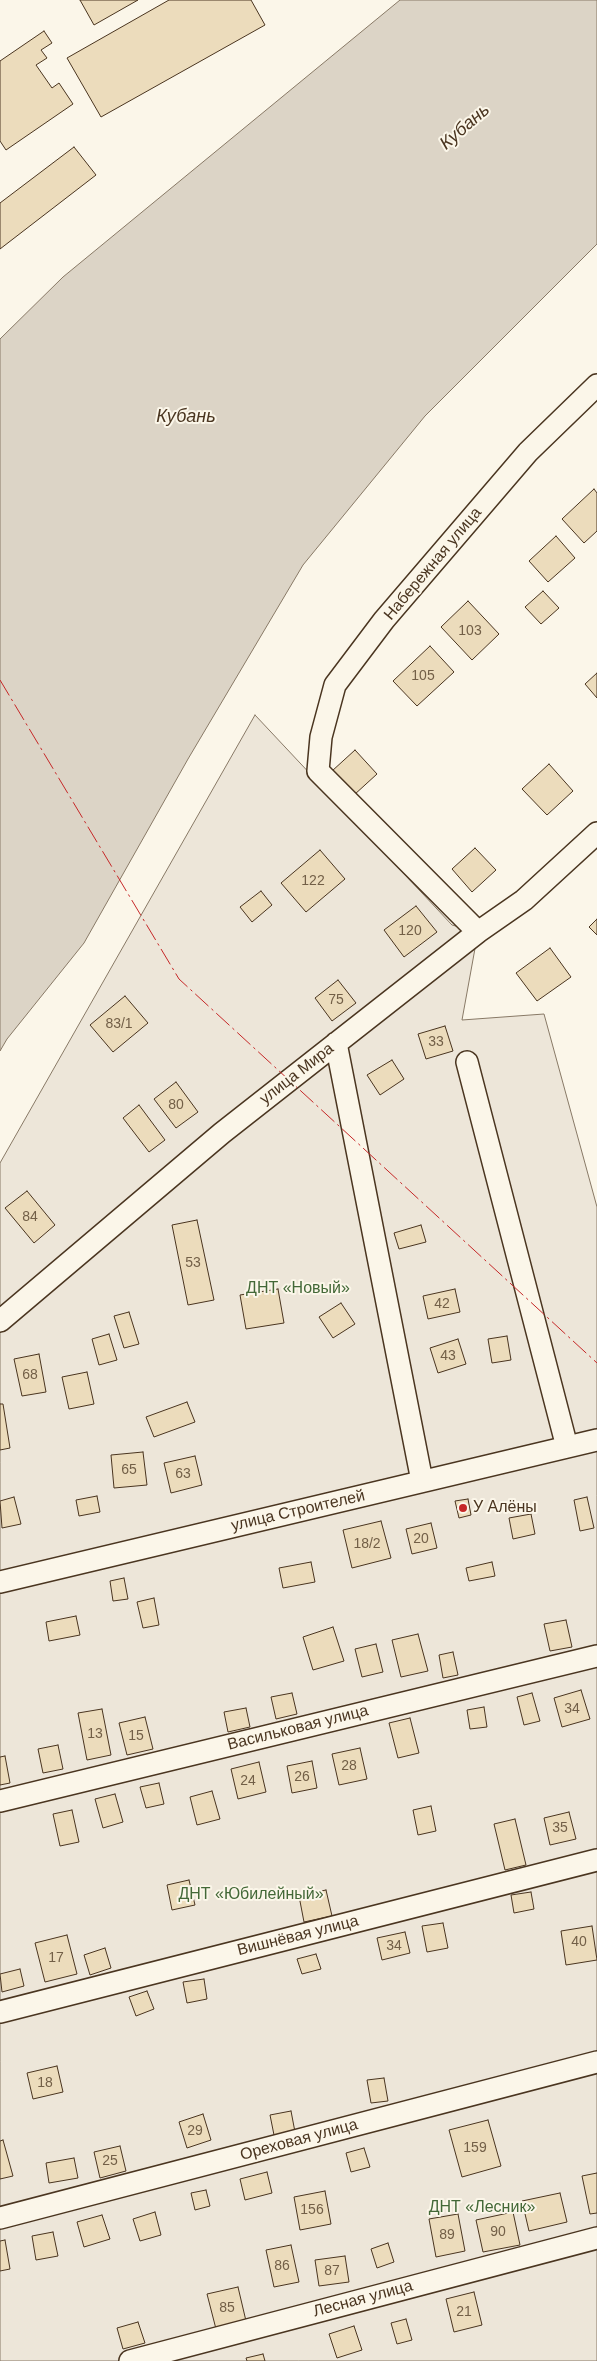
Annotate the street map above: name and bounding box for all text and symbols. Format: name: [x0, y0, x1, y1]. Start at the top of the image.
water label: Кубань: [436, 99, 494, 155]
water label: Кубань: [156, 406, 216, 428]
street label: Набережная улица: [380, 504, 486, 624]
house number: 103: [458, 623, 482, 639]
house number: 105: [411, 668, 435, 684]
house number: 122: [301, 873, 325, 889]
house number: 120: [398, 923, 422, 939]
house number: 75: [328, 992, 344, 1008]
house number: 83/1: [105, 1016, 133, 1032]
house number: 33: [428, 1034, 444, 1050]
street label: улица Мира: [256, 1039, 338, 1109]
house number: 80: [168, 1097, 184, 1113]
house number: 84: [22, 1209, 38, 1225]
house number: 53: [185, 1255, 201, 1271]
park label: ДНТ «Новый»: [246, 1279, 350, 1299]
house number: 42: [434, 1296, 450, 1312]
house number: 43: [440, 1348, 456, 1364]
house number: 68: [22, 1367, 38, 1383]
house number: 65: [121, 1462, 137, 1478]
house number: 63: [175, 1466, 191, 1482]
street label: улица Строителей: [229, 1486, 367, 1536]
place label: У Алёны: [473, 1498, 537, 1518]
marker: У Алёны: [457, 1502, 469, 1514]
house number: 20: [413, 1531, 429, 1547]
house number: 18/2: [353, 1536, 381, 1552]
street label: Васильковая улица: [226, 1701, 370, 1755]
house number: 34: [564, 1701, 580, 1717]
house number: 13: [87, 1726, 103, 1742]
house number: 15: [128, 1728, 144, 1744]
house number: 28: [341, 1758, 357, 1774]
house number: 26: [294, 1769, 310, 1785]
house number: 24: [240, 1773, 256, 1789]
house number: 35: [552, 1820, 568, 1836]
park label: ДНТ «Юбилейный»: [178, 1885, 324, 1905]
street label: Вишнёвая улица: [235, 1912, 361, 1960]
house number: 40: [571, 1934, 587, 1950]
house number: 34: [386, 1938, 402, 1954]
house number: 17: [48, 1950, 64, 1966]
house number: 18: [37, 2075, 53, 2091]
street label: Ореховая улица: [238, 2115, 360, 2165]
house number: 29: [187, 2123, 203, 2139]
house number: 159: [463, 2140, 487, 2156]
house number: 25: [102, 2153, 118, 2169]
park label: ДНТ «Лесник»: [429, 2198, 535, 2218]
house number: 156: [300, 2202, 324, 2218]
house number: 90: [490, 2224, 506, 2240]
house number: 89: [439, 2227, 455, 2243]
house number: 86: [274, 2258, 290, 2274]
house number: 87: [324, 2263, 340, 2279]
street label: Лесная улица: [311, 2276, 415, 2322]
house number: 85: [219, 2300, 235, 2316]
house number: 21: [456, 2304, 472, 2320]

